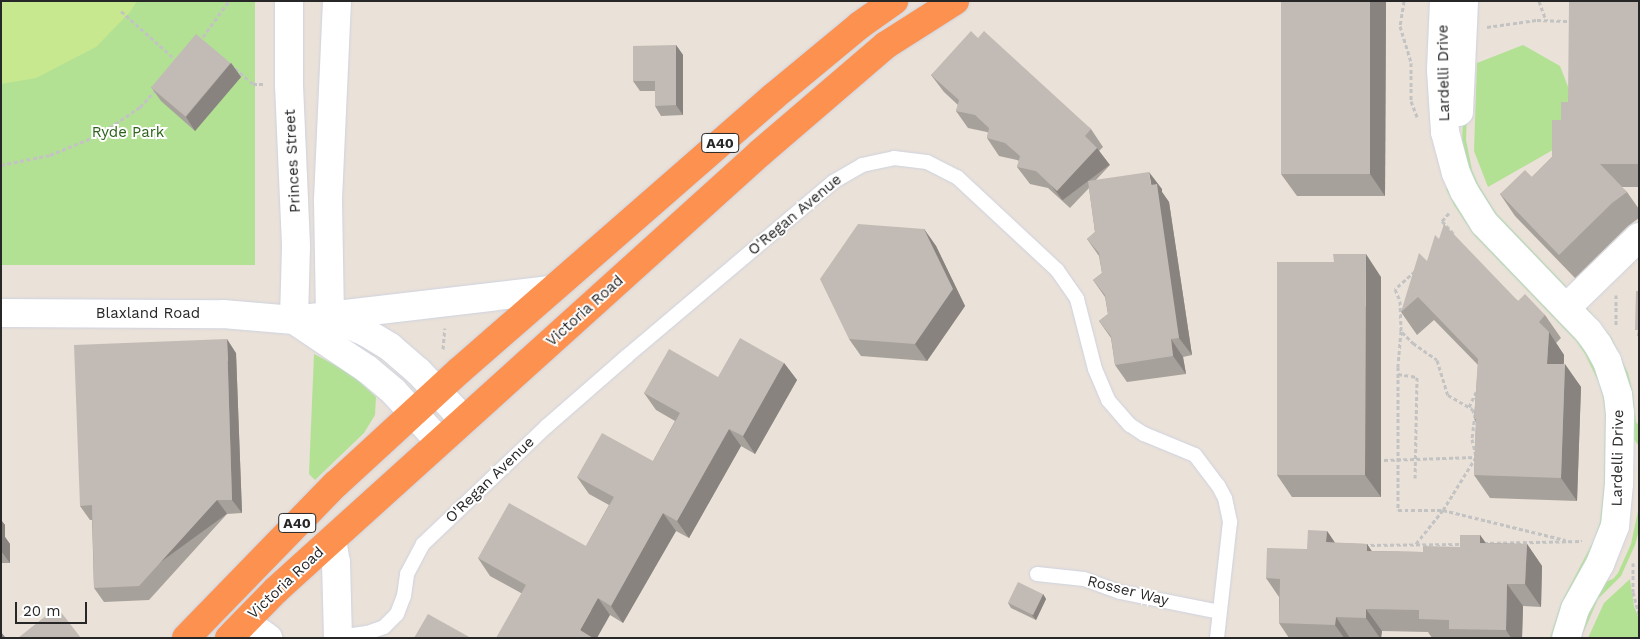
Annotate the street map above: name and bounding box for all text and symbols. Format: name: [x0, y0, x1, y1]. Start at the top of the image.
street label: Lardelli Drive: [1434, 24, 1454, 122]
street label: Princes Street: [281, 109, 305, 213]
park label: Ryde Park: [92, 124, 164, 142]
road number: A40: [700, 132, 740, 154]
street label: O'Regan Avenue: [744, 170, 846, 260]
street label: Victoria Road: [543, 272, 627, 350]
street label: Blaxland Road: [96, 305, 200, 323]
street label: Lardelli Drive: [1608, 409, 1628, 507]
street label: O'Regan Avenue: [442, 433, 538, 527]
road number: A40: [277, 512, 317, 534]
street label: Victoria Road: [244, 543, 328, 623]
street label: Rosser Way: [1085, 572, 1171, 610]
scale bar: [18, 592, 90, 624]
text: 20 m: [23, 602, 61, 620]

